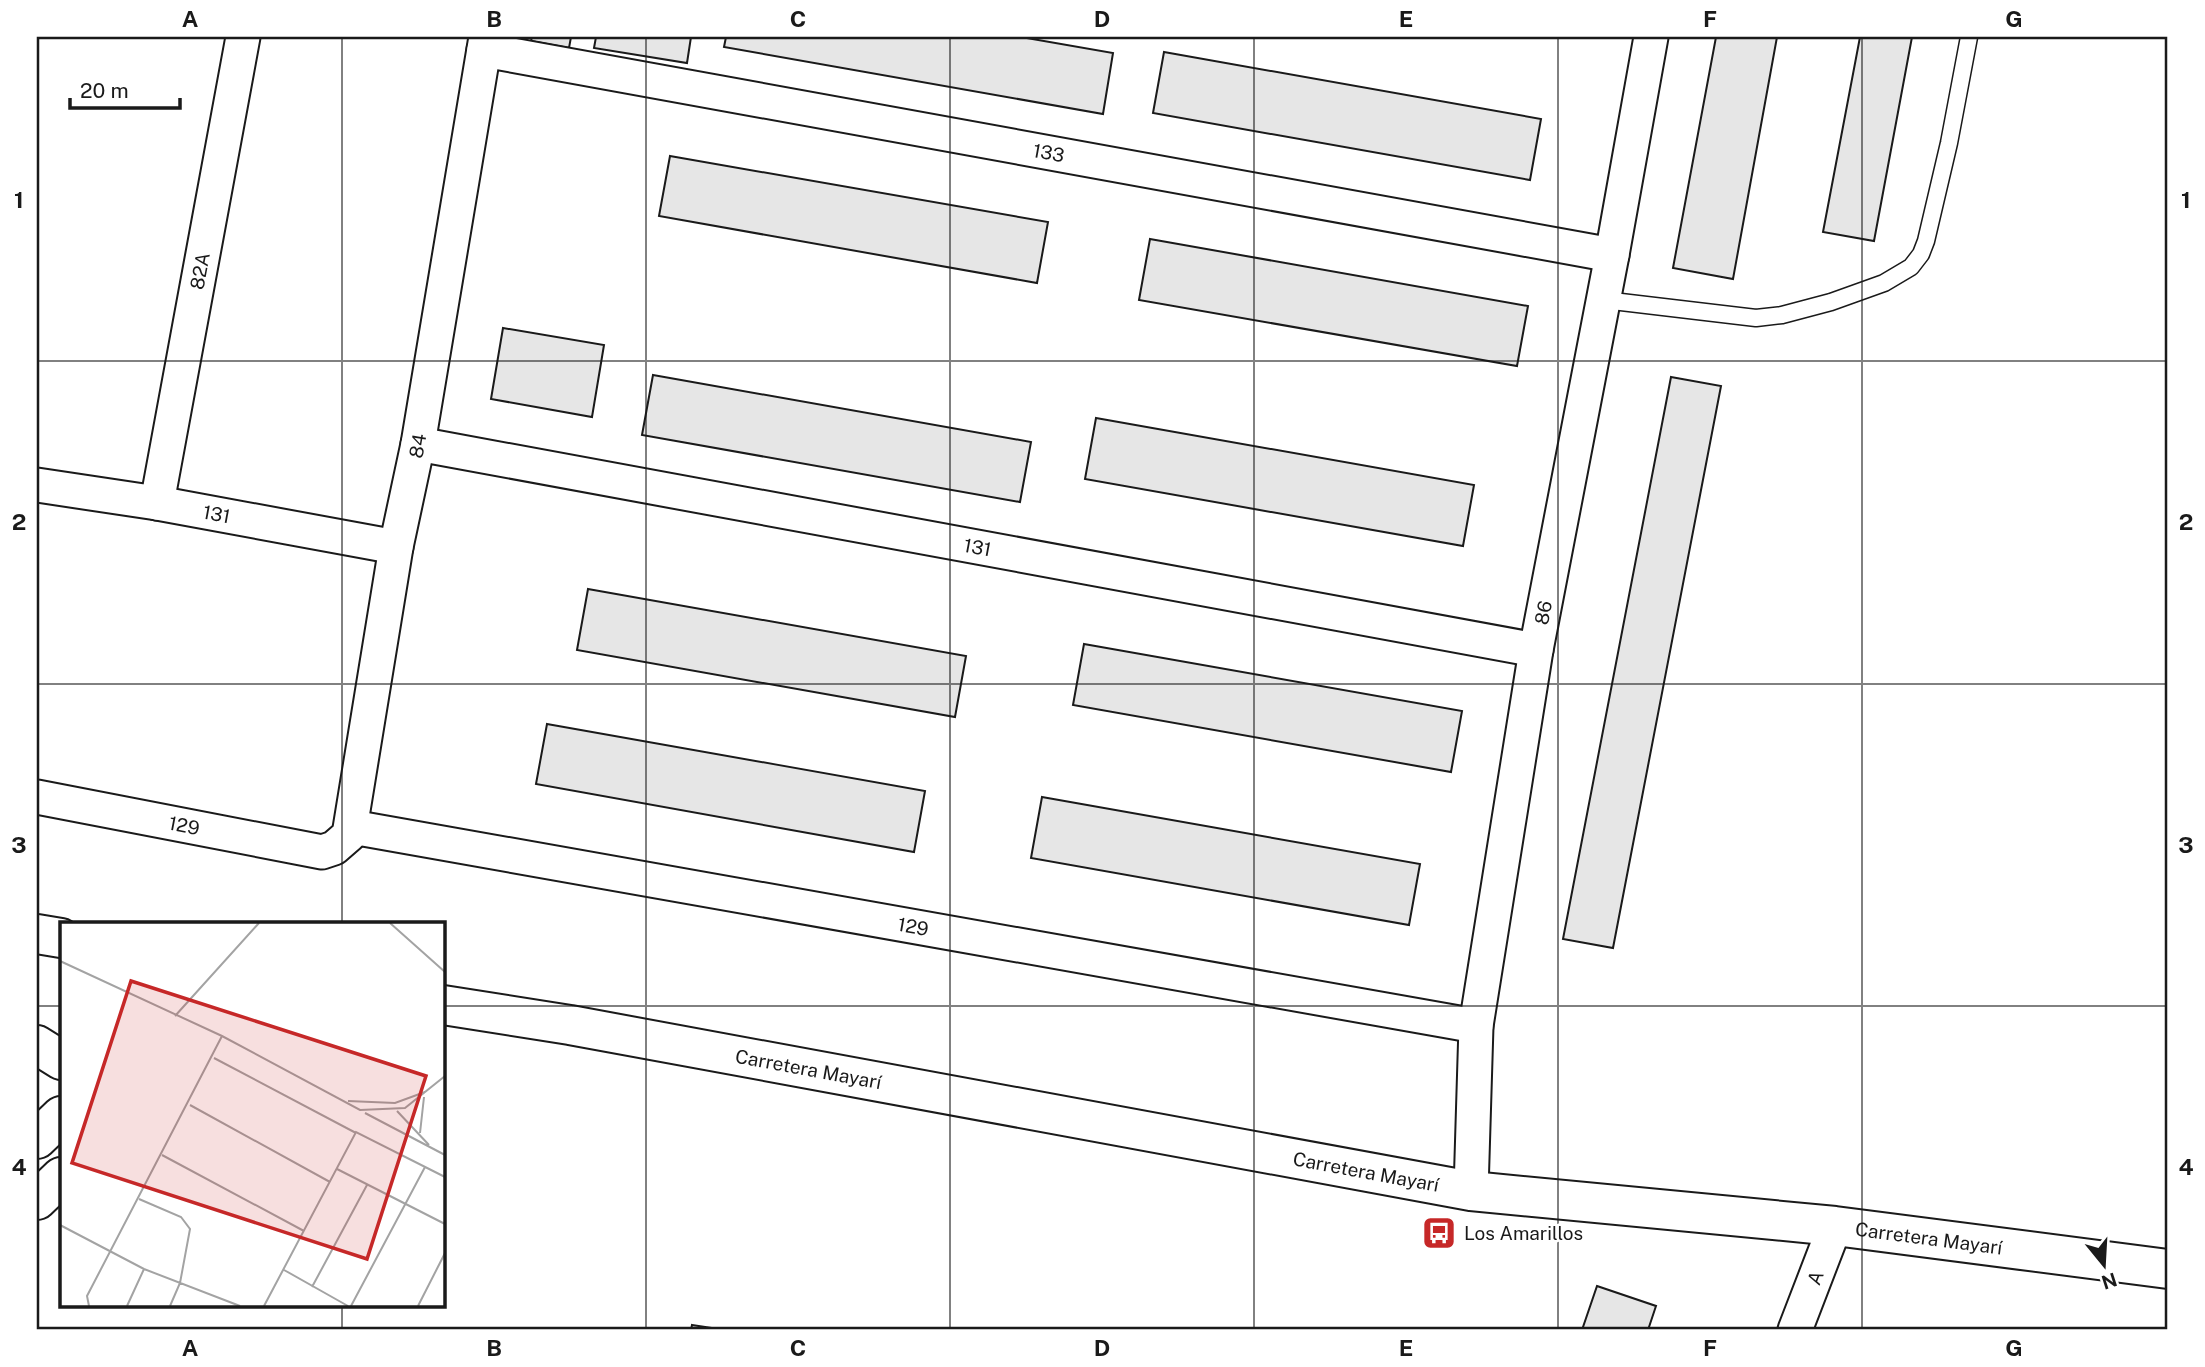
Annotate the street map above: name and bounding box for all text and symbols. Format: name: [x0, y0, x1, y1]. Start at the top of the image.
text: A: [182, 5, 199, 32]
text: B: [486, 5, 502, 32]
text: C: [790, 5, 806, 32]
text: D: [1094, 5, 1110, 32]
text: E: [1399, 5, 1413, 32]
text: F: [1703, 5, 1717, 32]
text: G: [2005, 5, 2023, 32]
scale bar: [70, 66, 180, 110]
text: 20 m: [80, 78, 129, 103]
street label: 133: [1031, 139, 1066, 166]
text: 1: [14, 186, 24, 213]
text: 1: [2181, 186, 2191, 213]
street label: 82A: [186, 251, 214, 291]
street label: 84: [404, 432, 431, 460]
street label: 131: [201, 501, 232, 527]
text: 2: [12, 508, 26, 535]
text: 2: [2179, 508, 2193, 535]
street label: 131: [962, 534, 993, 560]
street label: 86: [1530, 599, 1556, 626]
street label: 129: [167, 812, 202, 839]
text: 3: [11, 831, 27, 858]
text: 3: [2178, 831, 2194, 858]
street label: 129: [896, 913, 930, 940]
inset map: [60, 922, 444, 1308]
street label: Carretera Mayarí: [734, 1045, 884, 1093]
street label: Carretera Mayarí: [1291, 1147, 1441, 1196]
text: 4: [11, 1153, 27, 1180]
text: 4: [2178, 1153, 2194, 1180]
bus stop icon: Los Amarillos: [1420, 1214, 1458, 1252]
street label: Carretera Mayarí: [1854, 1218, 2004, 1259]
place label: Los Amarillos: [1464, 1222, 1583, 1244]
north arrow: [2068, 1230, 2138, 1300]
street label: A: [1802, 1267, 1828, 1288]
text: N: [2099, 1268, 2120, 1294]
text: A: [182, 1334, 199, 1361]
text: B: [486, 1334, 502, 1361]
text: C: [790, 1334, 806, 1361]
text: D: [1094, 1334, 1110, 1361]
text: E: [1399, 1334, 1413, 1361]
text: F: [1703, 1334, 1717, 1361]
text: G: [2005, 1334, 2023, 1361]

